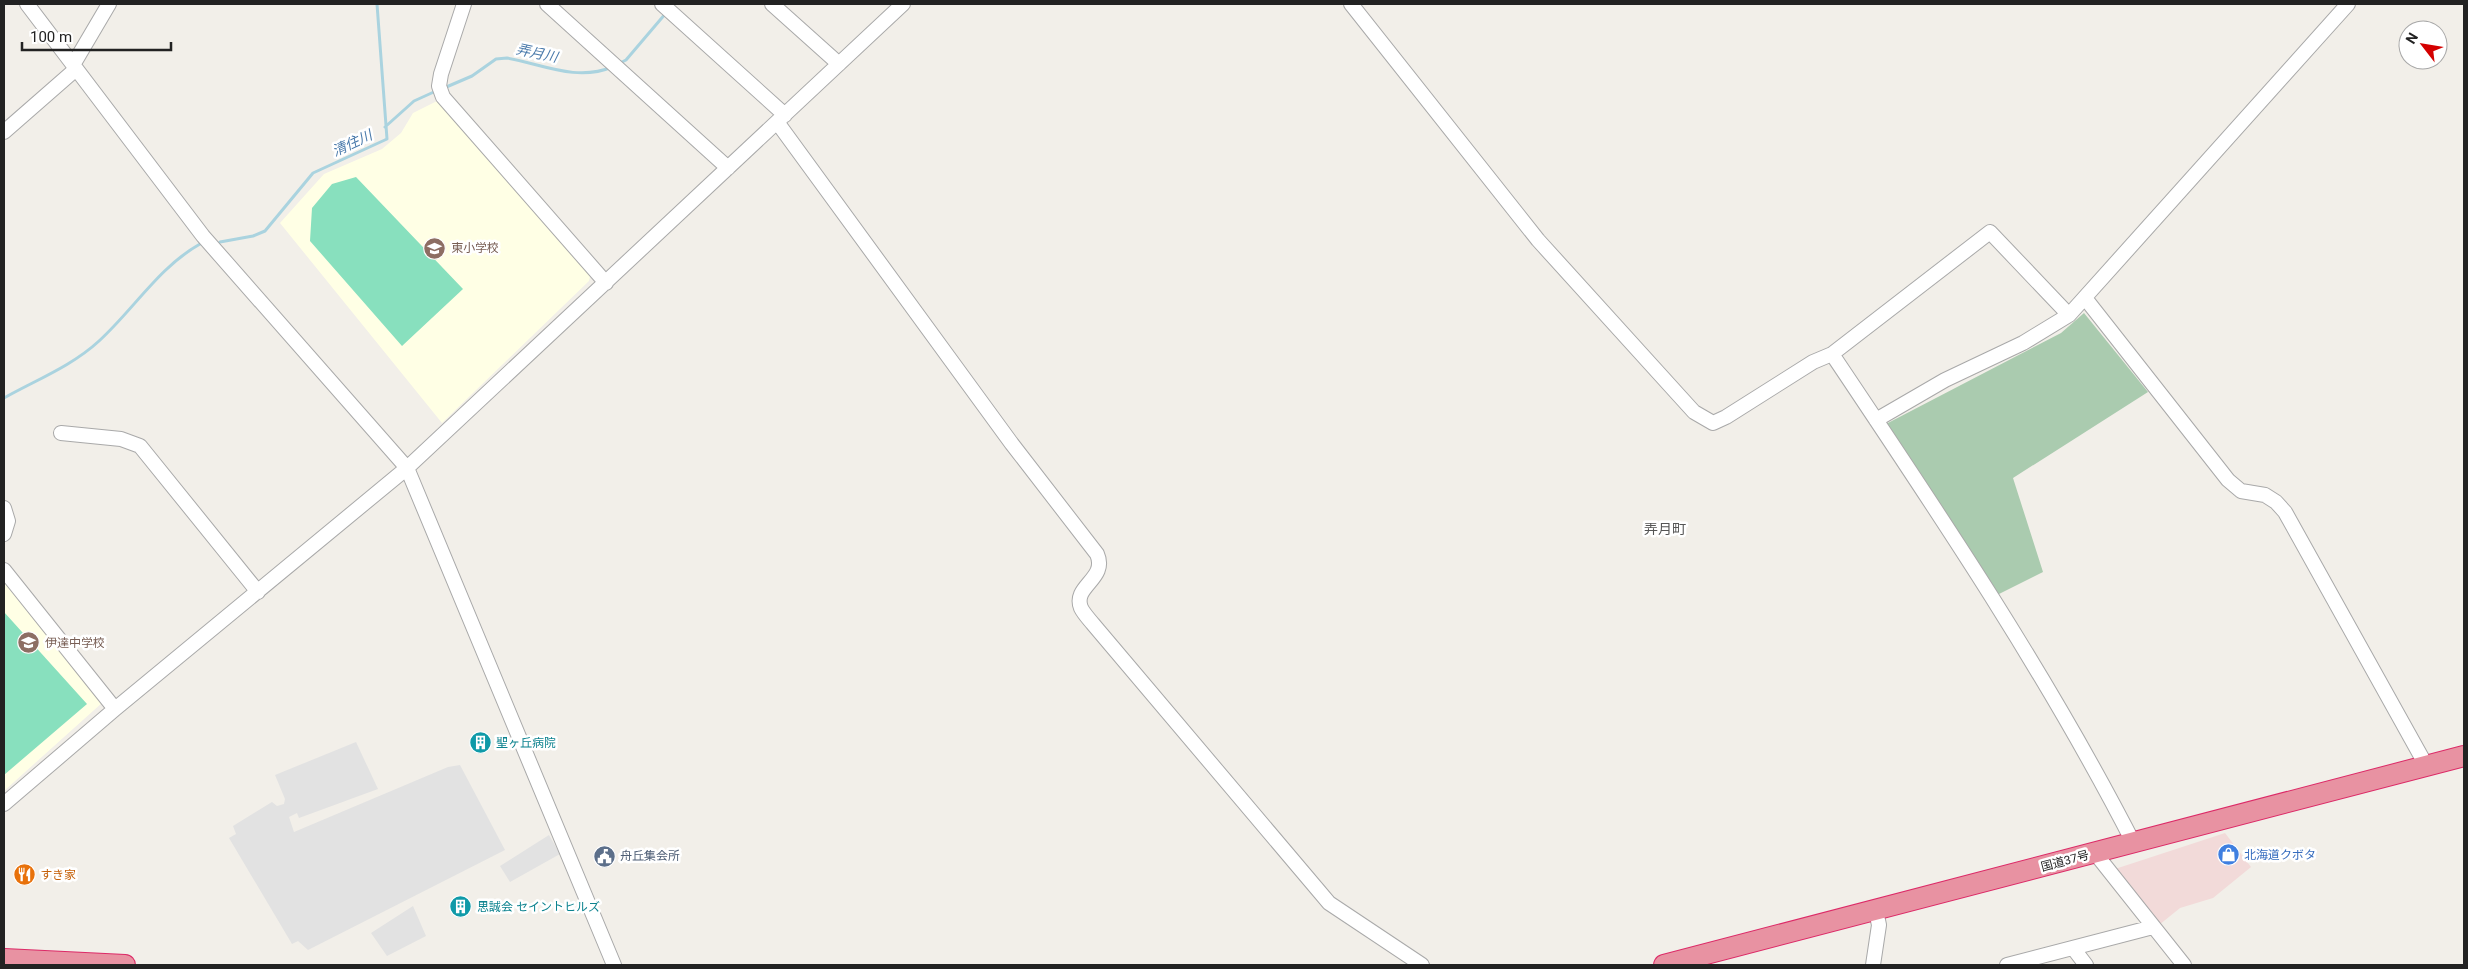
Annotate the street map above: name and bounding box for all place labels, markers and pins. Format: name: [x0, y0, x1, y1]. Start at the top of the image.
school or university icon: 東小学校: [423, 236, 447, 260]
place label: 東小学校: [451, 241, 499, 255]
school or university icon: 伊達中学校: [17, 631, 41, 655]
place label: 伊達中学校: [45, 636, 105, 650]
building icon: 聖ヶ丘病院: [468, 731, 492, 755]
place label: 聖ヶ丘病院: [496, 736, 556, 750]
shop icon: 北海道クボタ: [2216, 843, 2240, 867]
public building icon: 舟丘集会所: [592, 844, 616, 868]
place label: 北海道クボタ: [2244, 848, 2316, 862]
place label: 舟丘集会所: [620, 849, 680, 863]
restaurant icon: すき家: [12, 863, 36, 887]
place label: すき家: [40, 868, 76, 882]
building icon: 思誠会 セイントヒルズ: [449, 895, 473, 919]
place label: 思誠会 セイントヒルズ: [477, 900, 600, 914]

